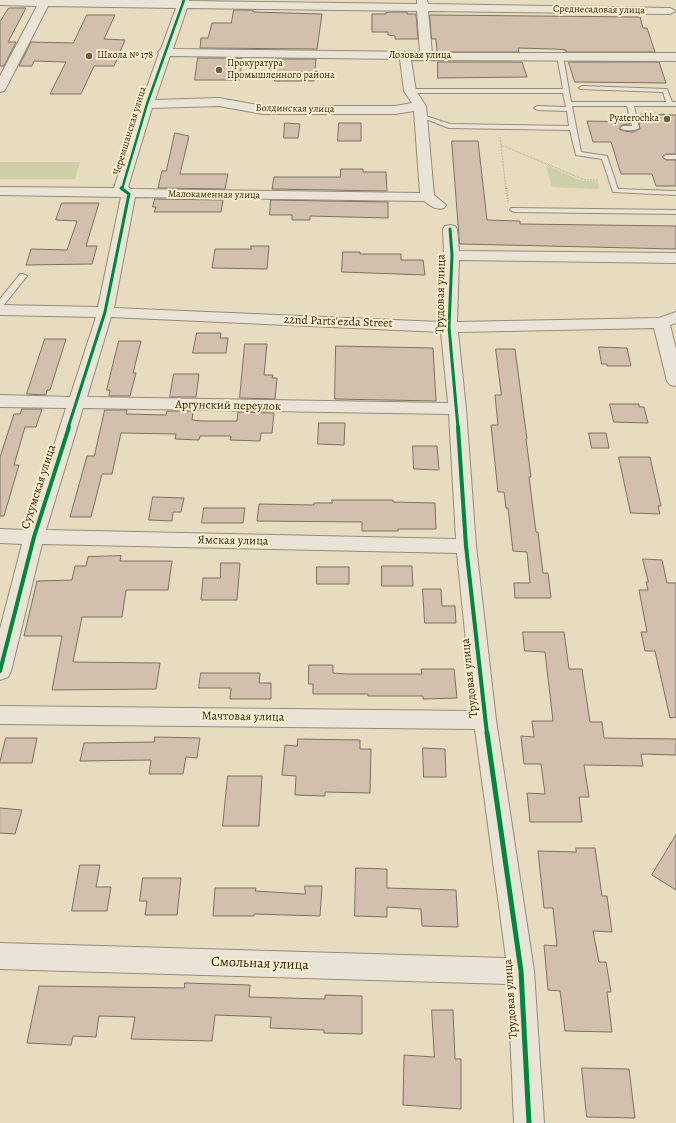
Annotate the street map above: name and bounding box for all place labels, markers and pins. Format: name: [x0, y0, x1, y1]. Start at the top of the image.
place label: Школа № 178: [97, 50, 153, 62]
marker: Школа № 178: [84, 51, 94, 61]
place label: Прокуратура Промышленного района: [227, 58, 335, 82]
marker: Прокуратура Промышленного района: [214, 65, 224, 75]
place label: Pyaterochka: [609, 113, 659, 125]
marker: Pyaterochka: [662, 114, 672, 124]

